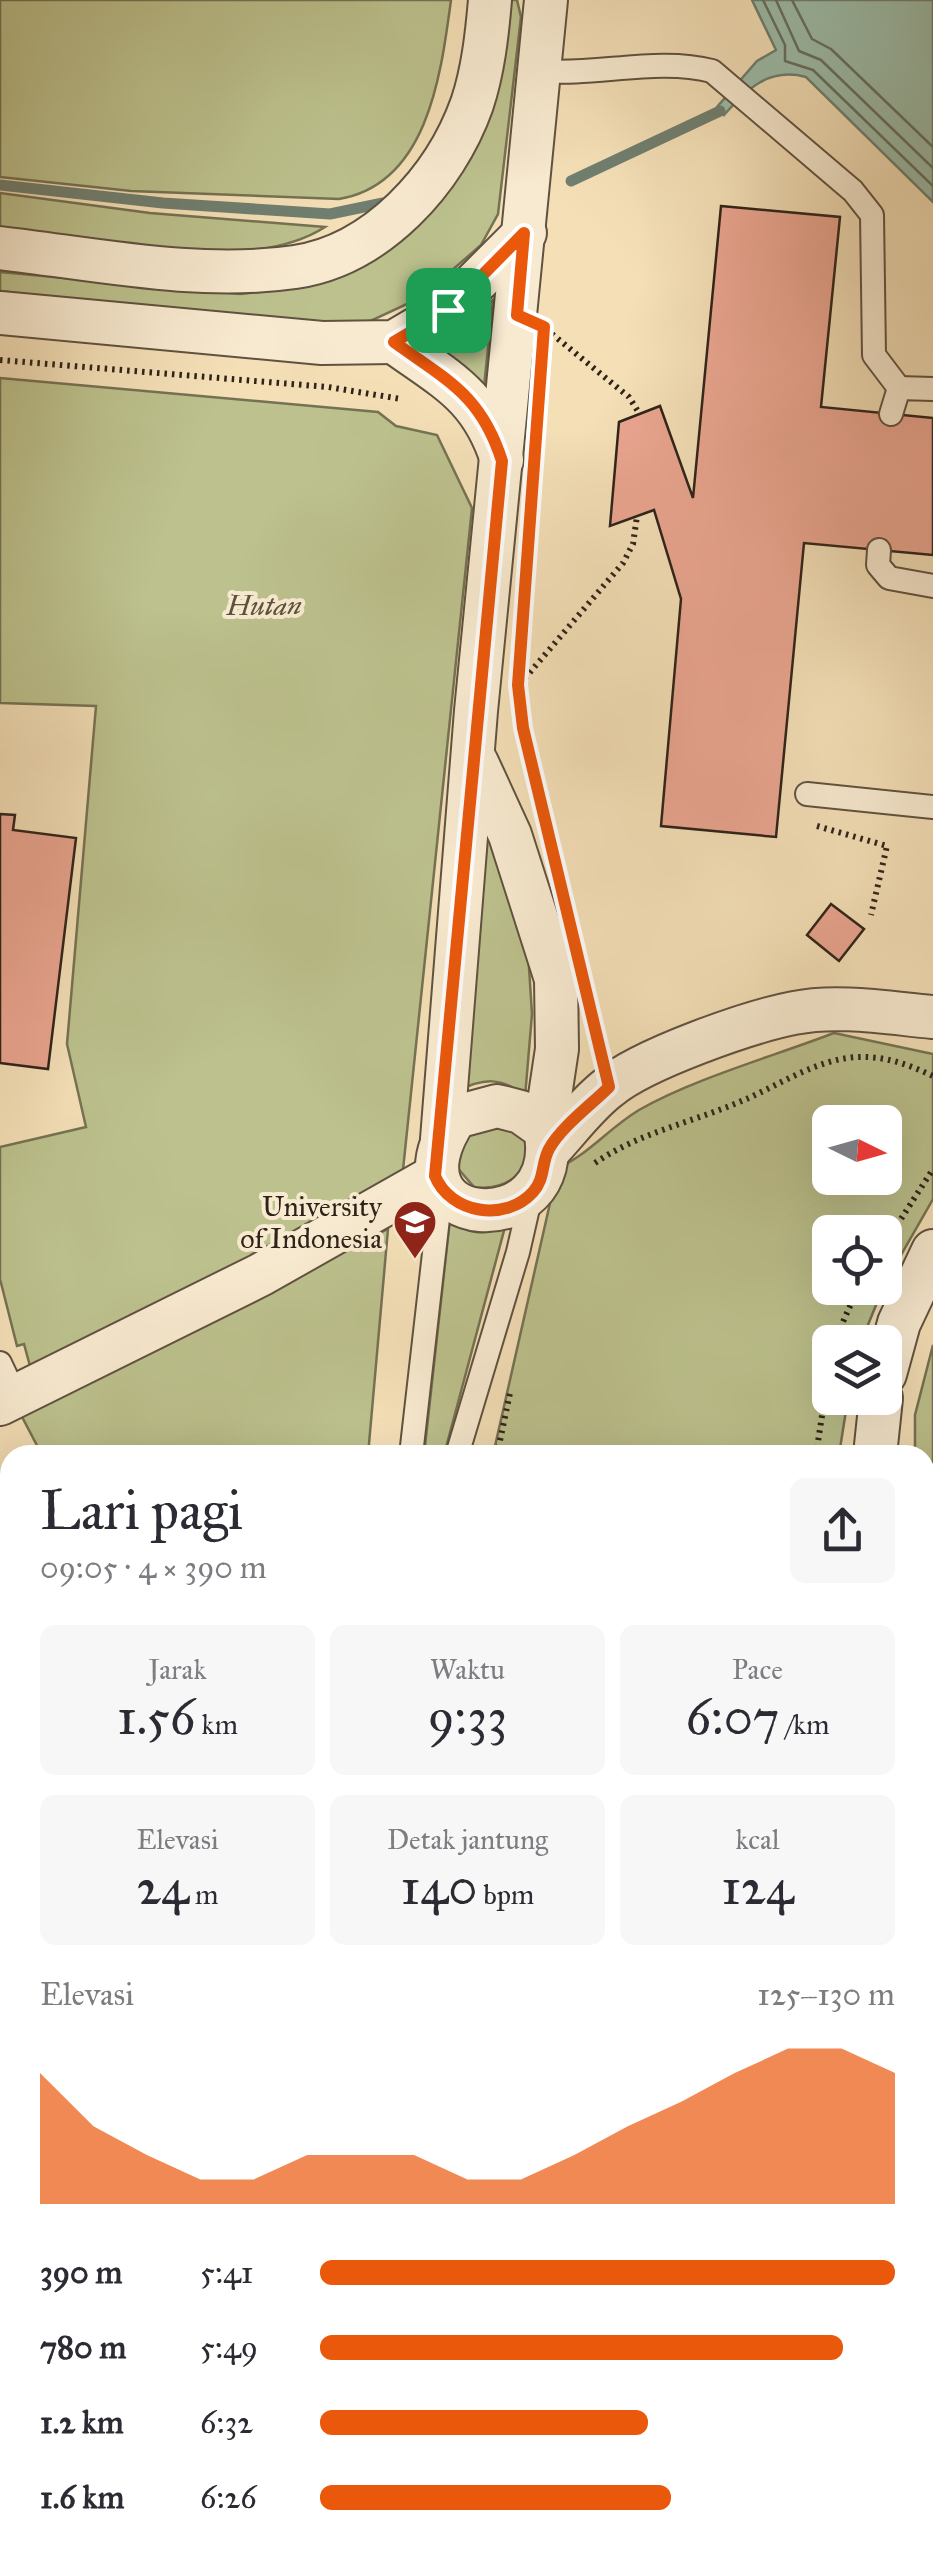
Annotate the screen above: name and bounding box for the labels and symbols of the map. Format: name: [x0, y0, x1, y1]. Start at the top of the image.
pin: [406, 268, 491, 353]
park label: Hutan: [225, 588, 302, 623]
north arrow: [812, 1105, 902, 1195]
place label: University of Indonesia: [240, 1189, 383, 1256]
school or university icon: University of Indonesia: [392, 1199, 438, 1260]

